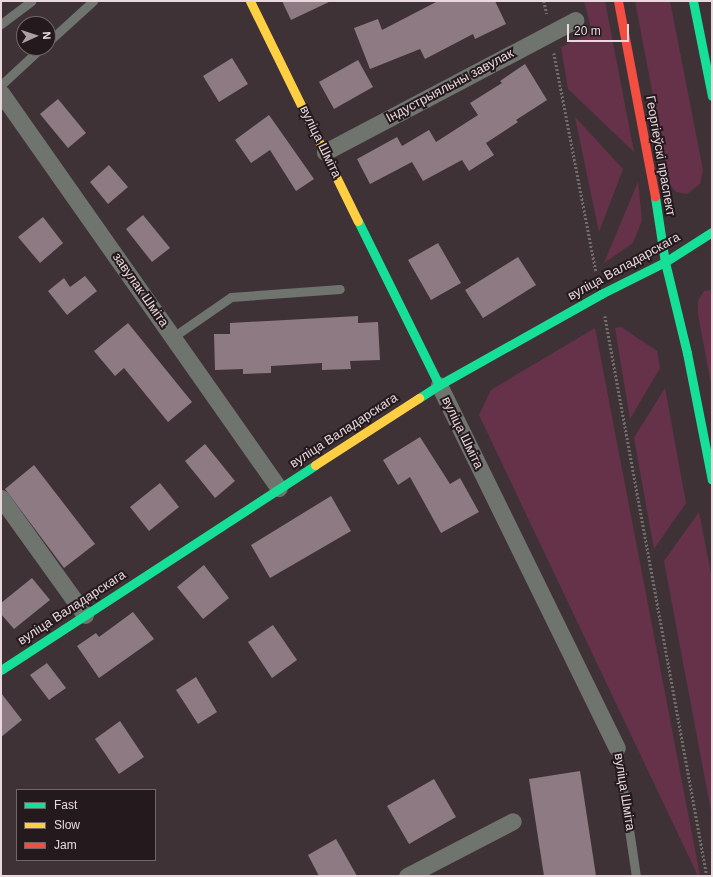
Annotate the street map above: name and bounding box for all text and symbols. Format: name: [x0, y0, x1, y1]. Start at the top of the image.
north arrow: [16, 16, 56, 56]
scale bar: [569, 16, 631, 42]
text: 20 m: [574, 24, 601, 38]
text: N: [41, 31, 53, 40]
street label: Індустрыяльны завулак: [384, 46, 516, 126]
street label: Георгіеўскі праспект: [642, 95, 678, 217]
street label: вуліца Шміта: [296, 103, 344, 181]
street label: вуліца Валадарскага: [565, 230, 683, 304]
street label: завулак Шміта: [109, 250, 171, 330]
street label: вуліца Валадарскага: [287, 390, 401, 472]
street label: вуліца Шміта: [438, 394, 486, 472]
street label: вуліца Валадарскага: [15, 567, 129, 649]
street label: вуліца Шміта: [610, 752, 638, 832]
legend: [16, 789, 156, 861]
text: Fast: [54, 798, 77, 812]
text: Slow: [54, 818, 80, 832]
text: Jam: [54, 838, 77, 852]

